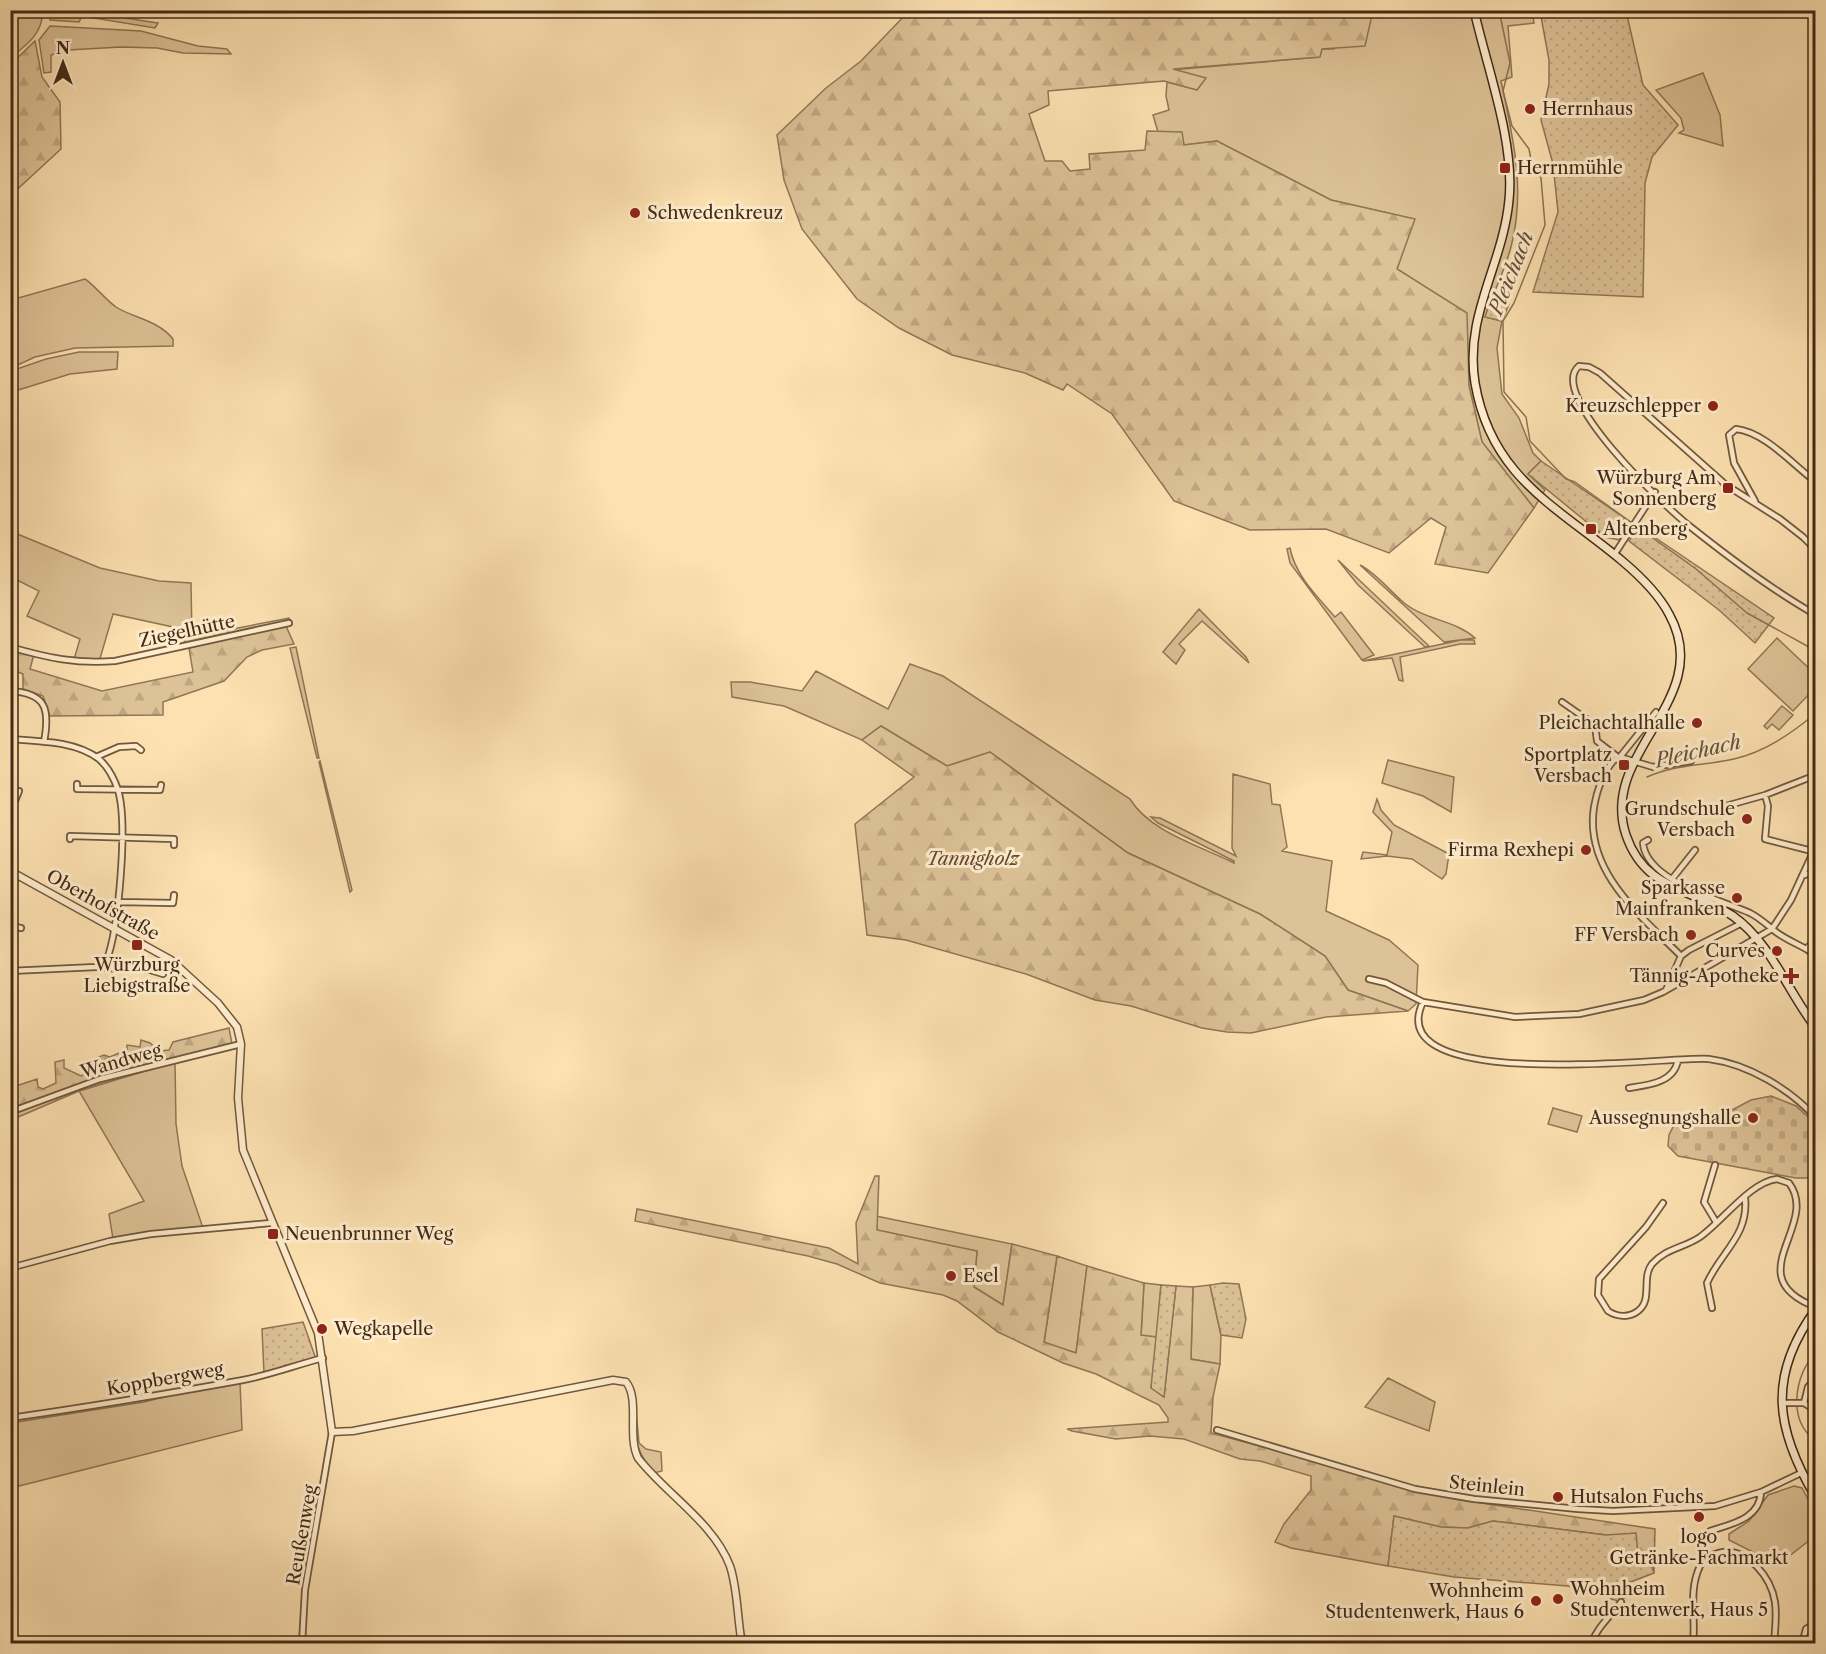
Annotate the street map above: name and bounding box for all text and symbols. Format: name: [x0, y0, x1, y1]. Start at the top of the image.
north arrow: [33, 33, 93, 93]
text: N: [56, 38, 70, 58]
place label: Herrnhaus: [1542, 98, 1633, 120]
marker: Herrnhaus: [1523, 102, 1537, 116]
place label: Herrnmühle: [1517, 157, 1623, 179]
marker: Herrnmühle: [1498, 161, 1512, 175]
place label: Schwedenkreuz: [647, 202, 783, 224]
marker: Schwedenkreuz: [628, 206, 642, 220]
water label: Pleichach: [1483, 228, 1539, 320]
place label: Kreuzschlepper: [1565, 395, 1701, 417]
marker: Kreuzschlepper: [1706, 399, 1720, 413]
place label: Würzburg Am Sonnenberg: [1595, 467, 1717, 510]
marker: Würzburg Am Sonnenberg: [1721, 481, 1735, 495]
place label: Altenberg: [1602, 518, 1688, 540]
marker: Altenberg: [1584, 522, 1598, 536]
street label: Ziegelhütte: [137, 610, 237, 652]
place label: Pleichachtalhalle: [1539, 712, 1685, 734]
marker: Pleichachtalhalle: [1690, 716, 1704, 730]
water label: Pleichach: [1651, 729, 1743, 773]
place label: Sportplatz Versbach: [1524, 744, 1612, 787]
marker: Sportplatz Versbach: [1617, 758, 1631, 772]
place label: Grundschule Versbach: [1625, 798, 1735, 841]
marker: Grundschule Versbach: [1740, 812, 1754, 826]
place label: Firma Rexhepi: [1448, 839, 1575, 861]
marker: Firma Rexhepi: [1579, 843, 1593, 857]
park label: Tannigholz: [927, 848, 1021, 870]
street label: Oberhofstraße: [43, 865, 163, 945]
place label: Sparkasse Mainfranken: [1615, 877, 1725, 920]
marker: Sparkasse Mainfranken: [1730, 891, 1744, 905]
place label: FF Versbach: [1574, 924, 1679, 946]
marker: FF Versbach: [1684, 928, 1698, 942]
marker: Würzburg Liebigstraße: [130, 938, 144, 952]
place label: Curves: [1705, 940, 1765, 962]
marker: Curves: [1770, 944, 1784, 958]
place label: Würzburg Liebigstraße: [84, 954, 190, 997]
place label: Tännig-Apotheke: [1629, 965, 1779, 987]
marker: Tännig-Apotheke: [1784, 969, 1798, 983]
street label: Wandweg: [77, 1039, 165, 1083]
place label: Aussegnungshalle: [1588, 1107, 1741, 1129]
marker: Aussegnungshalle: [1746, 1111, 1760, 1125]
place label: Neuenbrunner Weg: [285, 1223, 454, 1245]
marker: Neuenbrunner Weg: [266, 1227, 280, 1241]
place label: Esel: [963, 1265, 999, 1287]
marker: Esel: [944, 1269, 958, 1283]
place label: Wegkapelle: [333, 1318, 433, 1340]
marker: Wegkapelle: [315, 1322, 329, 1336]
street label: Koppbergweg: [105, 1358, 226, 1400]
street label: Steinlein: [1448, 1471, 1526, 1501]
street label: Reußenweg: [282, 1483, 322, 1587]
place label: Hutsalon Fuchs: [1570, 1486, 1704, 1508]
marker: Hutsalon Fuchs: [1551, 1490, 1565, 1504]
marker: logo Getränke-Fachmarkt: [1692, 1510, 1706, 1524]
place label: logo Getränke-Fachmarkt: [1610, 1526, 1789, 1569]
place label: Wohnheim Studentenwerk, Haus 5: [1569, 1578, 1768, 1621]
place label: Wohnheim Studentenwerk, Haus 6: [1325, 1580, 1524, 1623]
marker: Wohnheim Studentenwerk, Haus 5: [1551, 1592, 1565, 1606]
marker: Wohnheim Studentenwerk, Haus 6: [1529, 1594, 1543, 1608]

